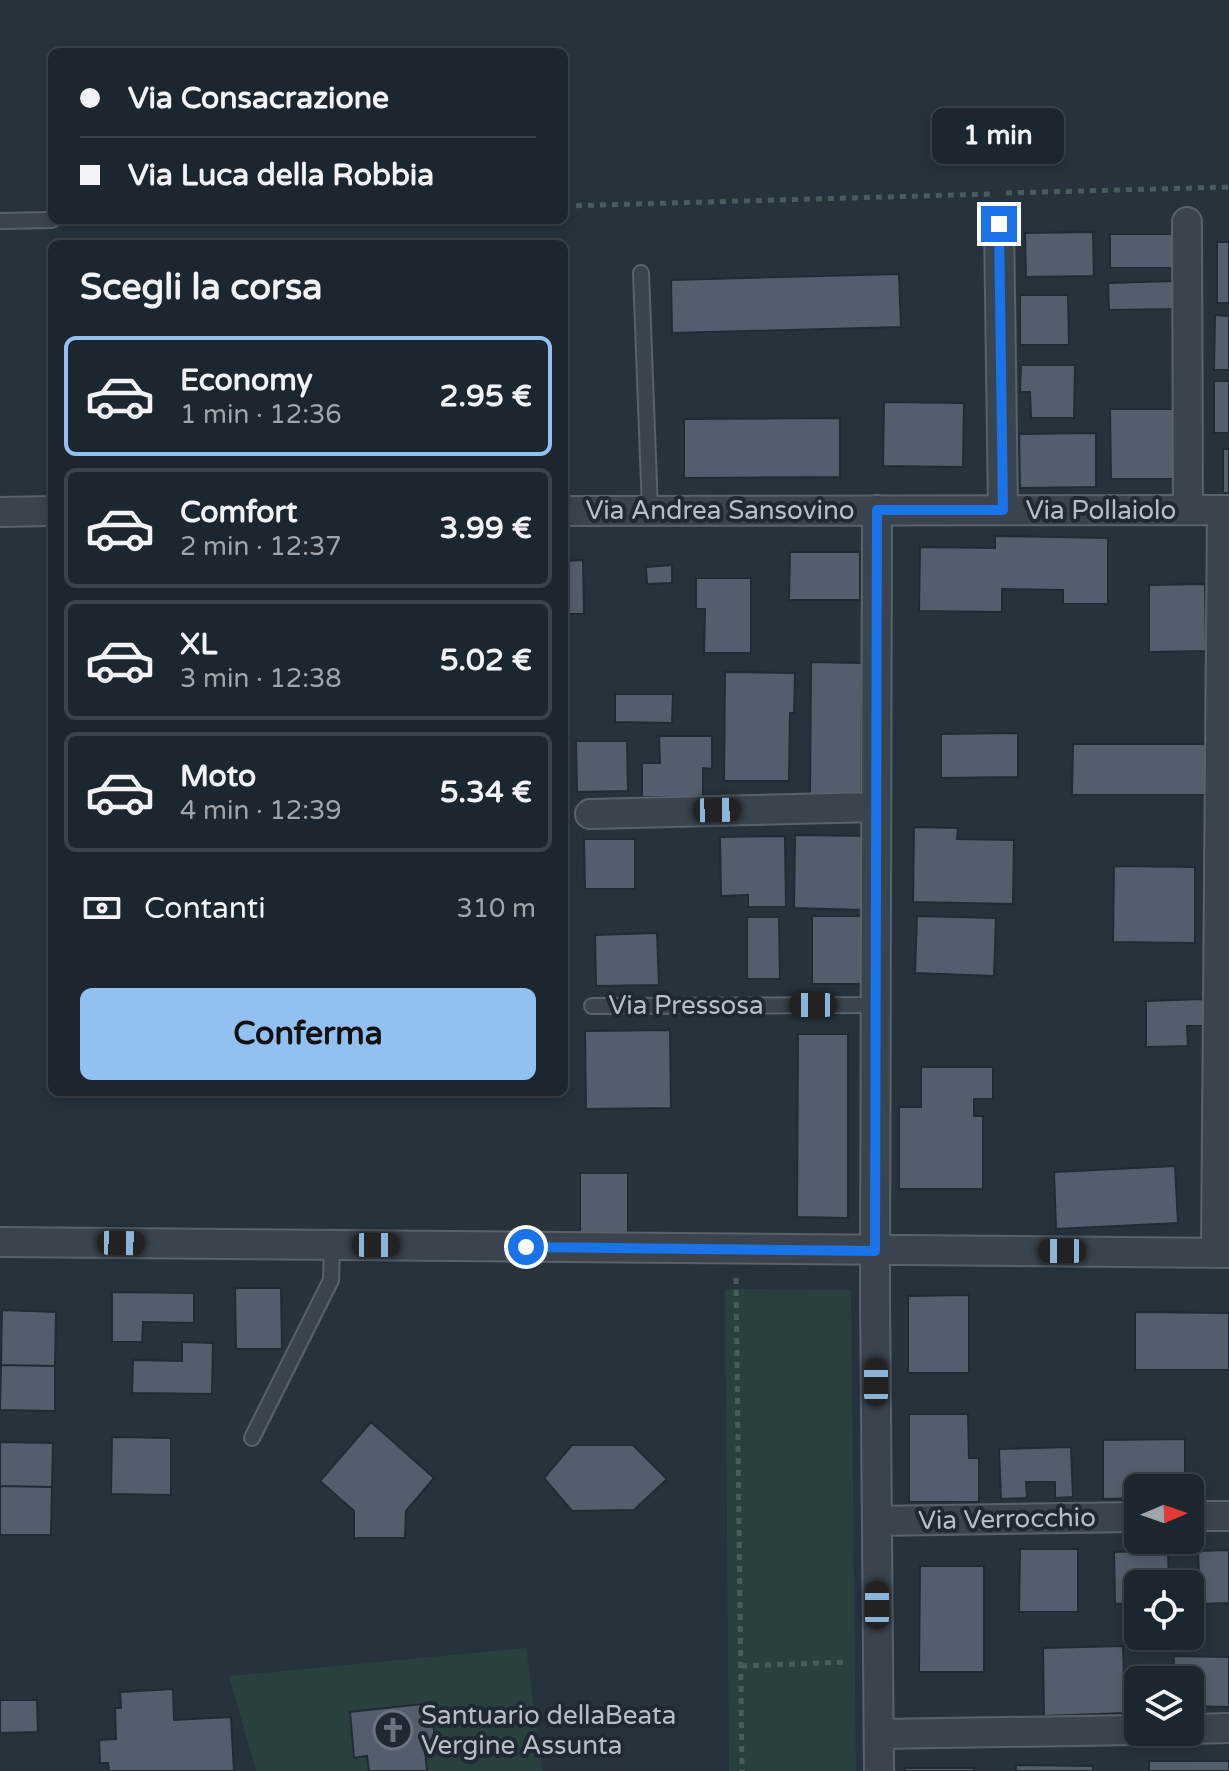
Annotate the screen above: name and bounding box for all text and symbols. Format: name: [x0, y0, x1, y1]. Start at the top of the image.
text: Via Consacrazione: [128, 80, 389, 117]
callout: 1 min: [933, 108, 1065, 164]
text: 1 min: [963, 120, 1033, 151]
text: Via Luca della Robbia: [128, 157, 434, 194]
route end: [981, 206, 1017, 242]
text: Scegli la corsa: [80, 266, 322, 309]
icon: car: [84, 360, 156, 432]
text: Economy: [180, 362, 313, 399]
text: 2.95 €: [439, 378, 532, 415]
text: 1 min · 12:36: [180, 399, 342, 430]
icon: car: [84, 492, 156, 564]
text: Comfort: [180, 494, 298, 531]
street label: Via Andrea Sansovino: [585, 495, 855, 526]
street label: Via Pollaiolo: [1026, 495, 1176, 526]
text: 3.99 €: [439, 510, 532, 547]
text: 2 min · 12:37: [180, 531, 342, 562]
icon: car: [84, 624, 156, 696]
text: XL: [180, 626, 217, 663]
text: 5.02 €: [440, 642, 532, 679]
text: 3 min · 12:38: [180, 663, 342, 694]
icon: car: [84, 756, 156, 828]
text: Moto: [180, 758, 256, 795]
text: 5.34 €: [440, 774, 532, 811]
text: 4 min · 12:39: [180, 795, 342, 826]
car: [693, 798, 741, 822]
icon: cash: [80, 886, 124, 930]
text: Contanti: [144, 890, 266, 927]
text: 310 m: [456, 893, 536, 924]
button: Conferma: [80, 988, 536, 1080]
street label: Via Pressosa: [608, 990, 764, 1021]
car: [789, 993, 837, 1017]
route start: [508, 1229, 544, 1265]
car: [97, 1231, 145, 1255]
car: [352, 1233, 400, 1257]
car: [1038, 1239, 1086, 1263]
car: [864, 1358, 888, 1406]
north arrow: [1124, 1474, 1204, 1554]
map controls: [1124, 1474, 1204, 1746]
street label: Via Verrocchio: [918, 1502, 1096, 1536]
button: locate: [1124, 1570, 1204, 1650]
car: [865, 1581, 889, 1629]
button: layers: [1124, 1666, 1204, 1746]
place label: Santuario dellaBeata Vergine Assunta: [421, 1700, 676, 1761]
church icon: Santuario dellaBeata Vergine Assunta: [372, 1709, 414, 1751]

